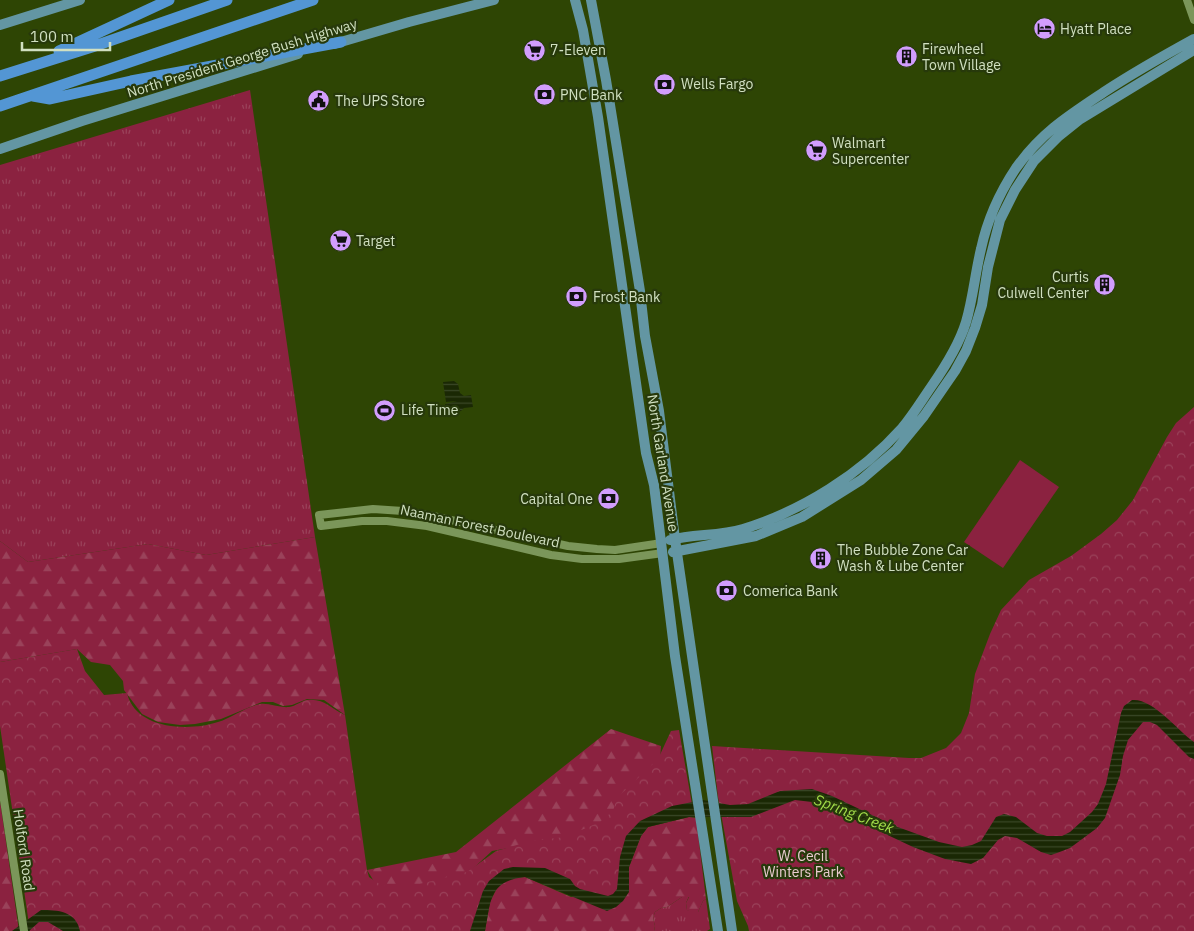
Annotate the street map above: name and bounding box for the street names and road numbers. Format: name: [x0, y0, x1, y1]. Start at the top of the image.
street label: North President George Bush Highway: [125, 14, 359, 102]
street label: North Garland Avenue: [643, 393, 683, 533]
street label: Naaman Forest Boulevard: [399, 500, 561, 552]
street label: Holford Road: [9, 808, 39, 892]

